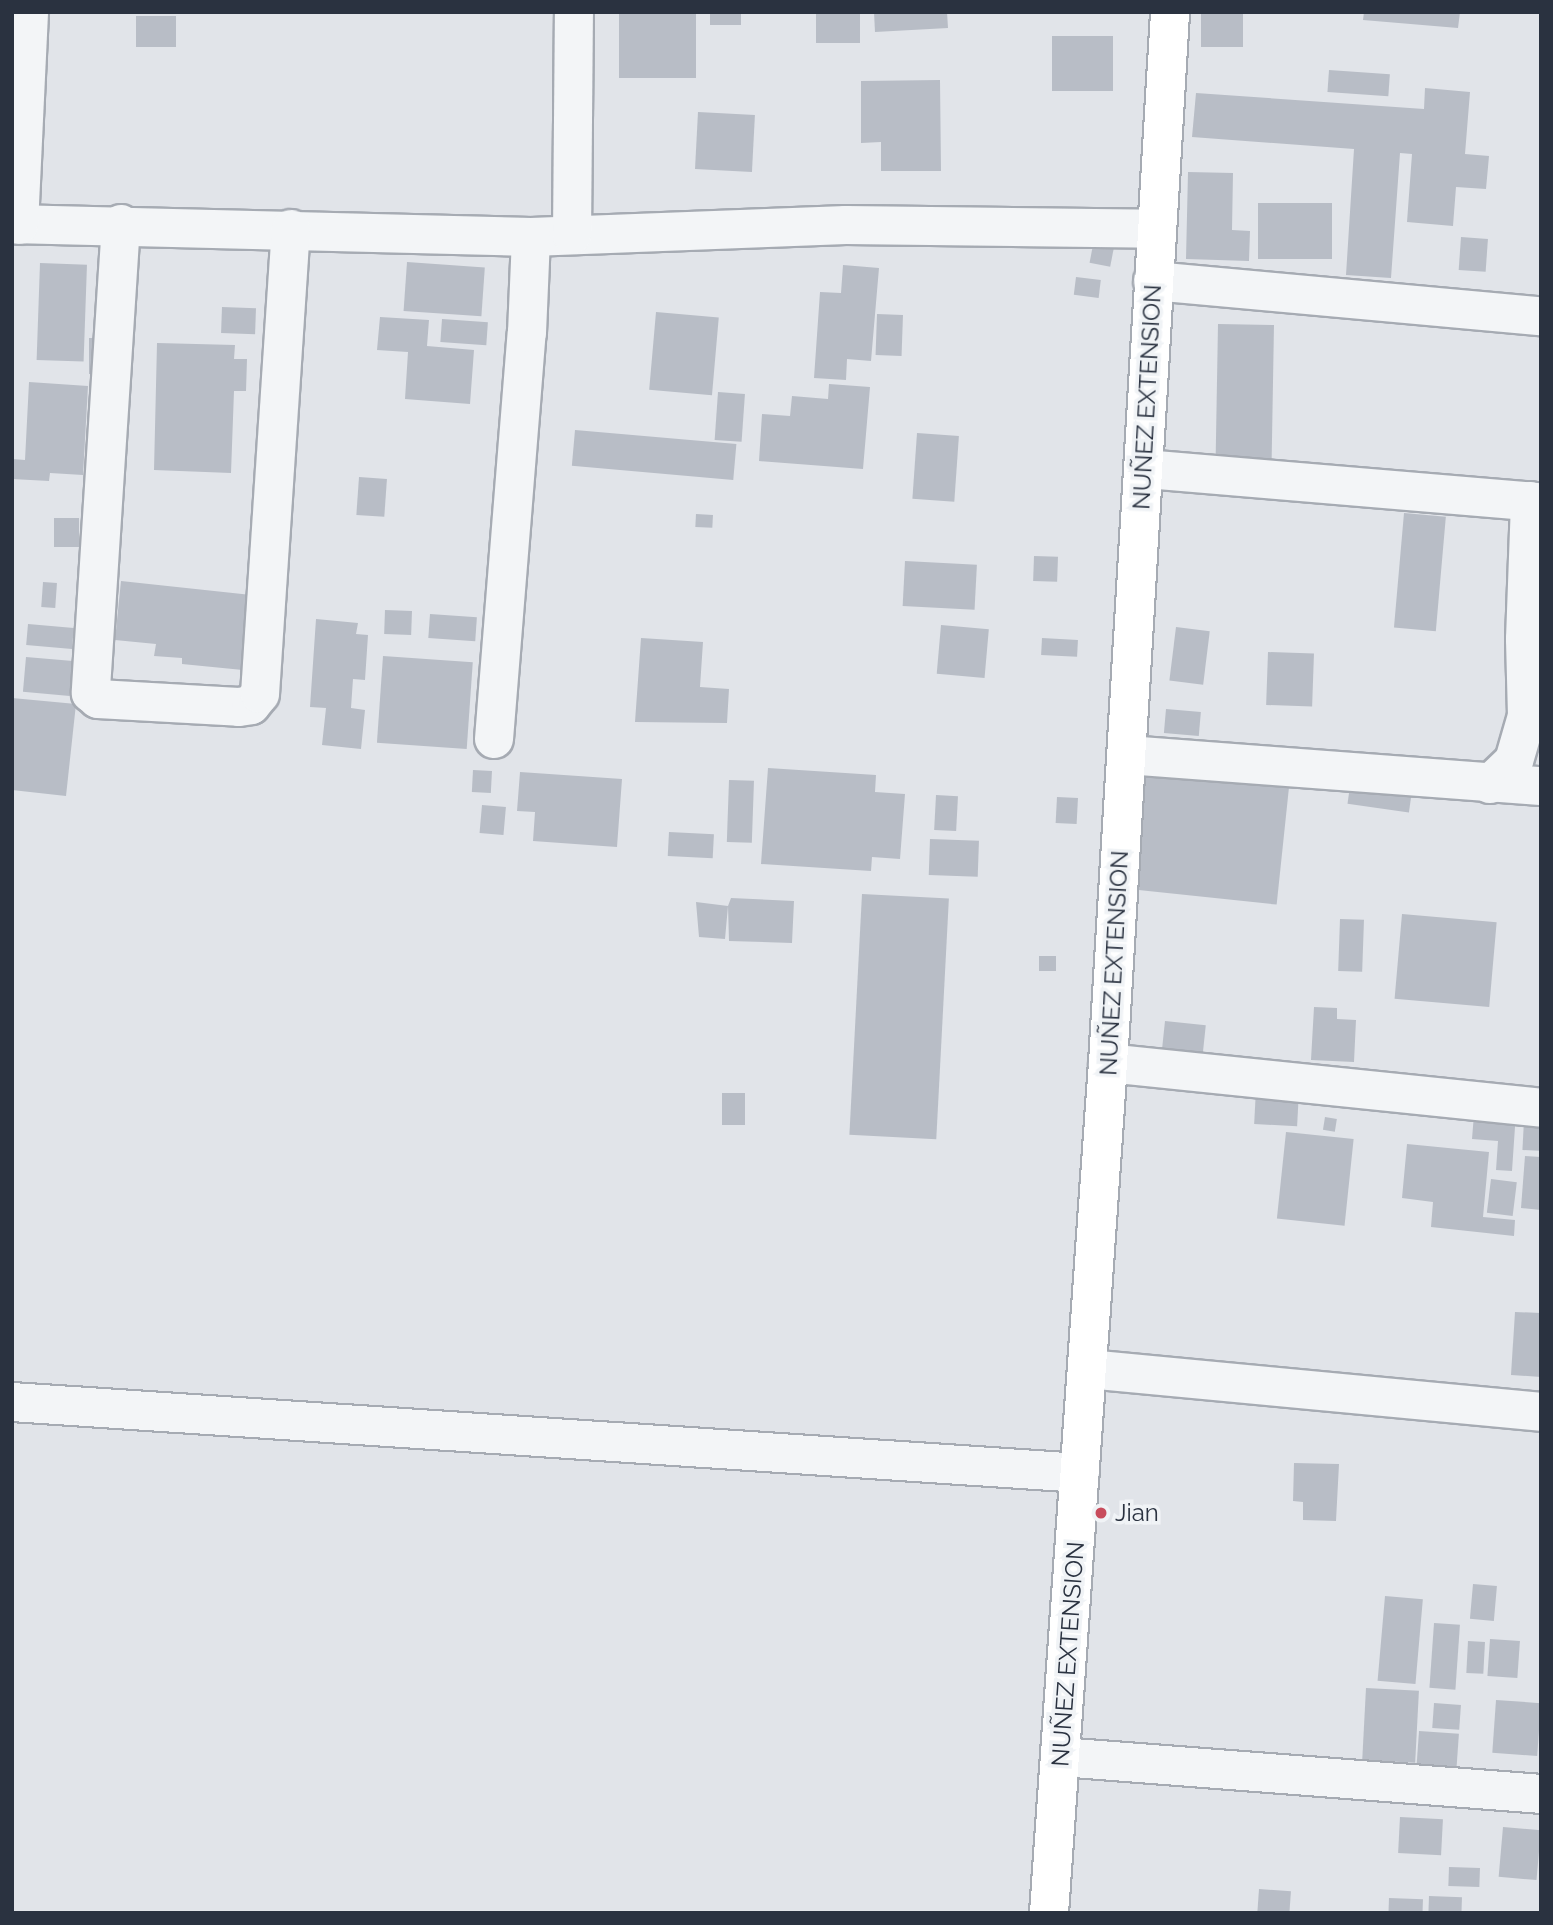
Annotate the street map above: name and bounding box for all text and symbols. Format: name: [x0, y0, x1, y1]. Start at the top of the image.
street label: NUÑEZ EXTENSION: [1127, 284, 1167, 510]
street label: NUÑEZ EXTENSION: [1094, 850, 1134, 1076]
place label: Jian: [1115, 1499, 1159, 1527]
marker: Jian: [1093, 1505, 1109, 1521]
street label: NUÑEZ EXTENSION: [1046, 1540, 1090, 1768]

